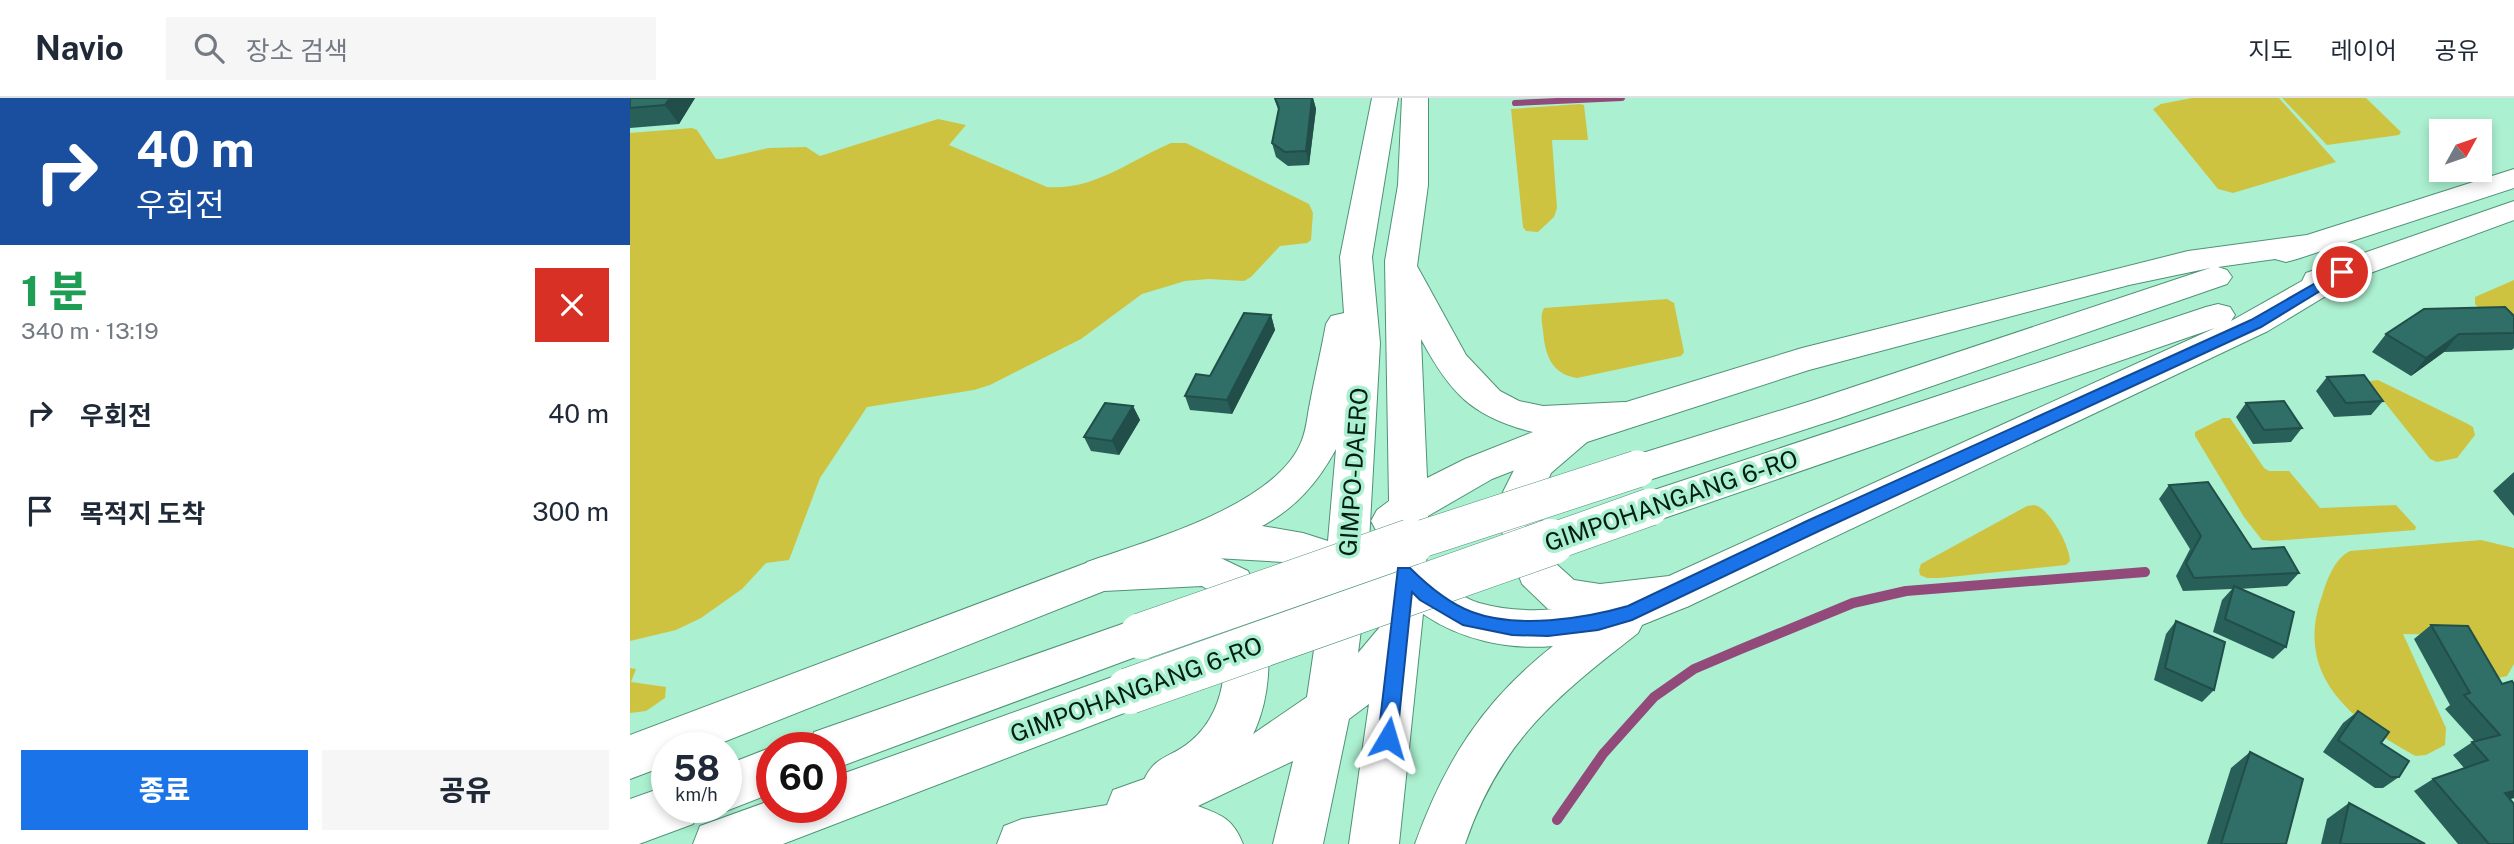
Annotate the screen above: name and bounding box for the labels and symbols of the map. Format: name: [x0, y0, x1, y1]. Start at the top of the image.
north arrow: [2429, 119, 2492, 182]
pin: [2312, 242, 2372, 302]
street label: GIMPO-DAERO: [1333, 387, 1373, 557]
street label: GIMPOHANGANG 6-RO: [1541, 443, 1801, 557]
street label: GIMPOHANGANG 6-RO: [1006, 630, 1266, 748]
position arrow: [1351, 701, 1425, 775]
speed limit sign: 60: [756, 732, 847, 823]

